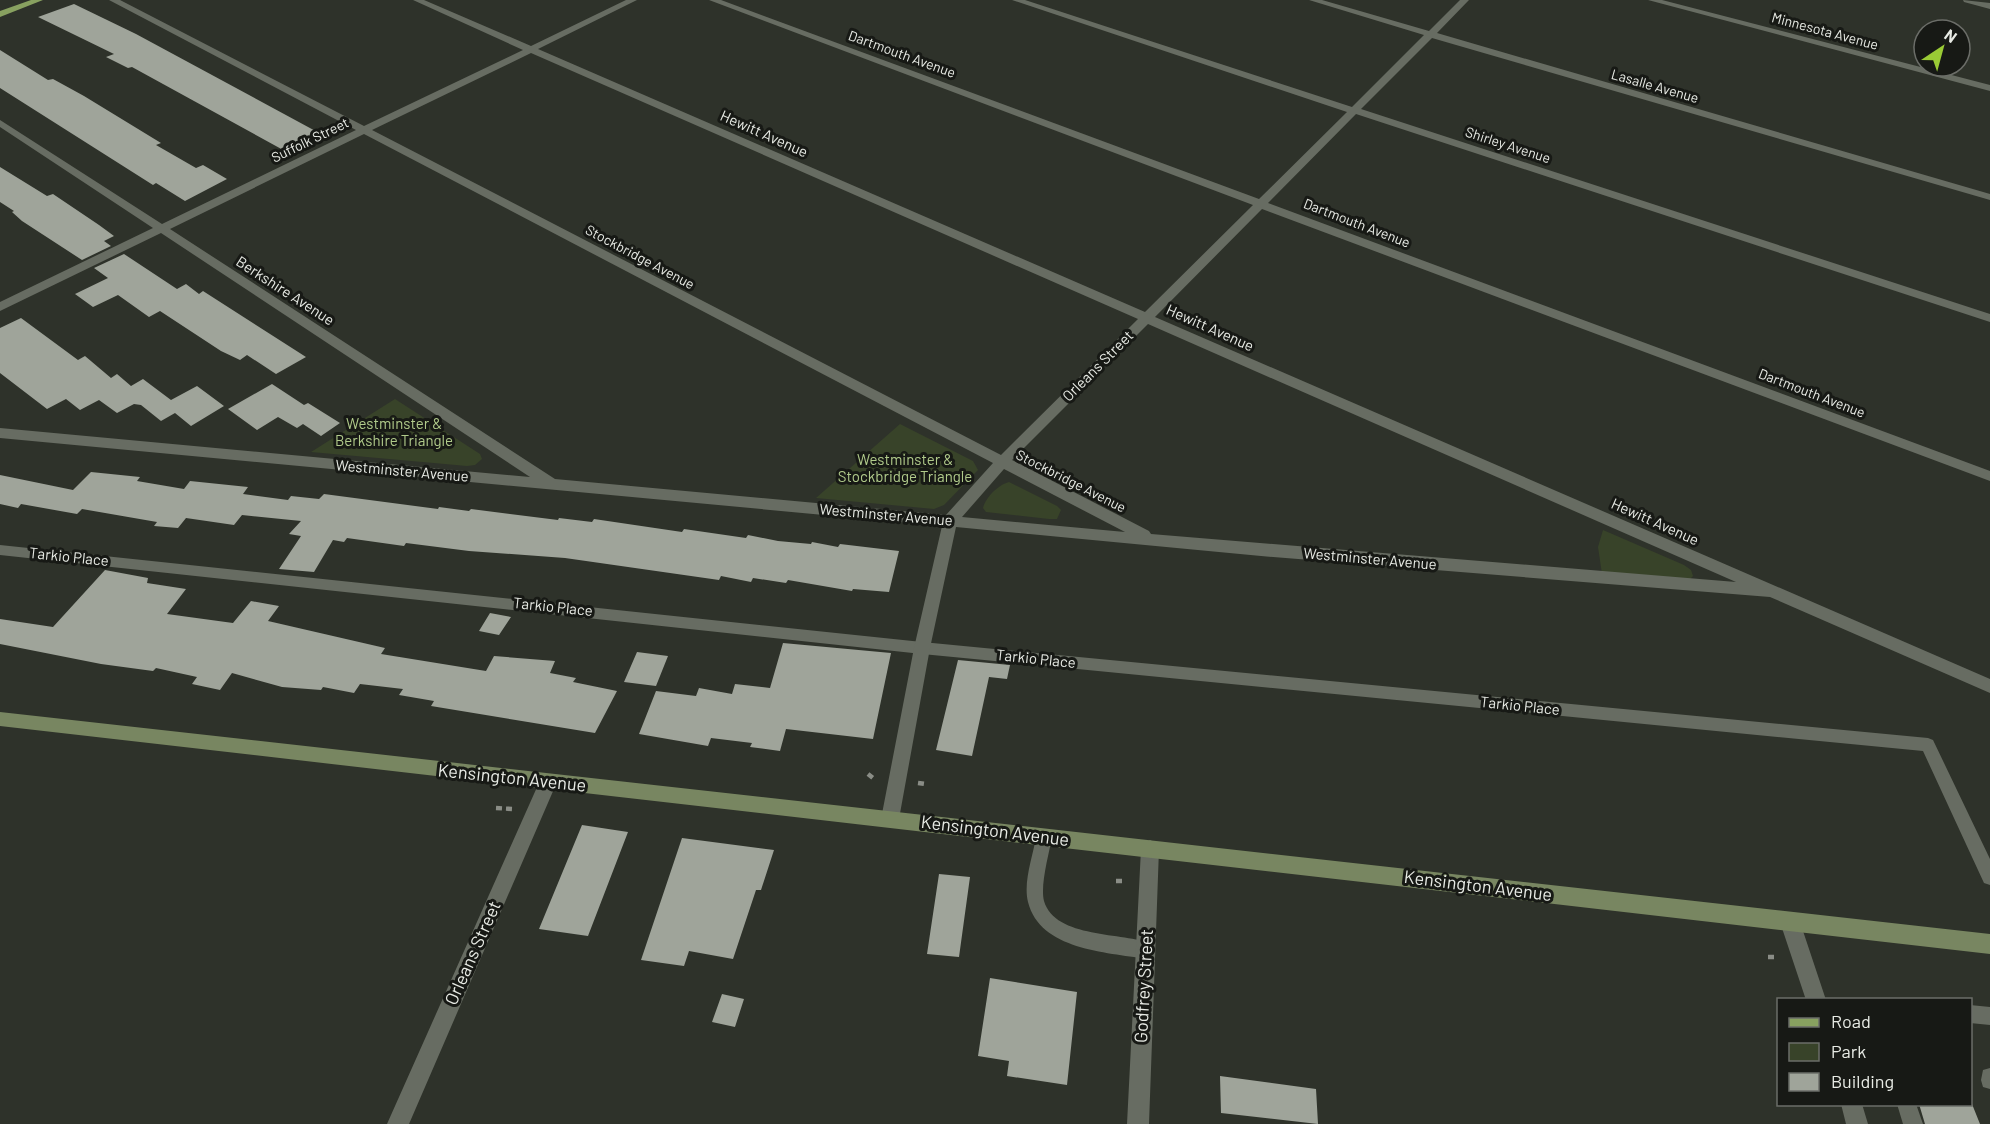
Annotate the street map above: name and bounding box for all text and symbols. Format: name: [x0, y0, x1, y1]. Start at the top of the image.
street label: Minnesota Avenue: [1770, 8, 1880, 53]
north arrow: [1912, 18, 1972, 78]
text: N: [1941, 25, 1961, 46]
street label: Dartmouth Avenue: [846, 26, 958, 81]
street label: Lasalle Avenue: [1609, 65, 1701, 106]
street label: Hewitt Avenue: [718, 106, 811, 160]
street label: Suffolk Street: [268, 114, 351, 166]
street label: Shirley Avenue: [1463, 123, 1553, 166]
street label: Dartmouth Avenue: [1302, 194, 1413, 251]
street label: Stockbridge Avenue: [583, 221, 698, 293]
street label: Berkshire Avenue: [233, 252, 338, 329]
street label: Hewitt Avenue: [1164, 300, 1257, 354]
street label: Orleans Street: [1058, 326, 1137, 405]
street label: Dartmouth Avenue: [1757, 364, 1868, 421]
park label: Westminster & Berkshire Triangle: [335, 414, 453, 449]
street label: Stockbridge Avenue: [1013, 445, 1129, 516]
park label: Westminster & Stockbridge Triangle: [838, 450, 972, 485]
street label: Westminster Avenue: [335, 455, 470, 485]
street label: Hewitt Avenue: [1609, 494, 1702, 548]
street label: Westminster Avenue: [819, 499, 954, 529]
street label: Tarkio Place: [29, 543, 110, 569]
street label: Westminster Avenue: [1303, 543, 1438, 573]
street label: Tarkio Place: [513, 593, 594, 619]
street label: Tarkio Place: [996, 645, 1077, 671]
street label: Tarkio Place: [1480, 692, 1561, 718]
street label: Kensington Avenue: [437, 758, 587, 796]
street label: Kensington Avenue: [920, 810, 1071, 850]
street label: Kensington Avenue: [1403, 865, 1554, 905]
street label: Orleans Street: [439, 897, 505, 1008]
street label: Godfrey Street: [1129, 928, 1157, 1043]
legend: [1777, 998, 1972, 1106]
text: Road: [1831, 1010, 1871, 1032]
text: Park: [1831, 1040, 1866, 1062]
text: Building: [1831, 1070, 1894, 1092]

